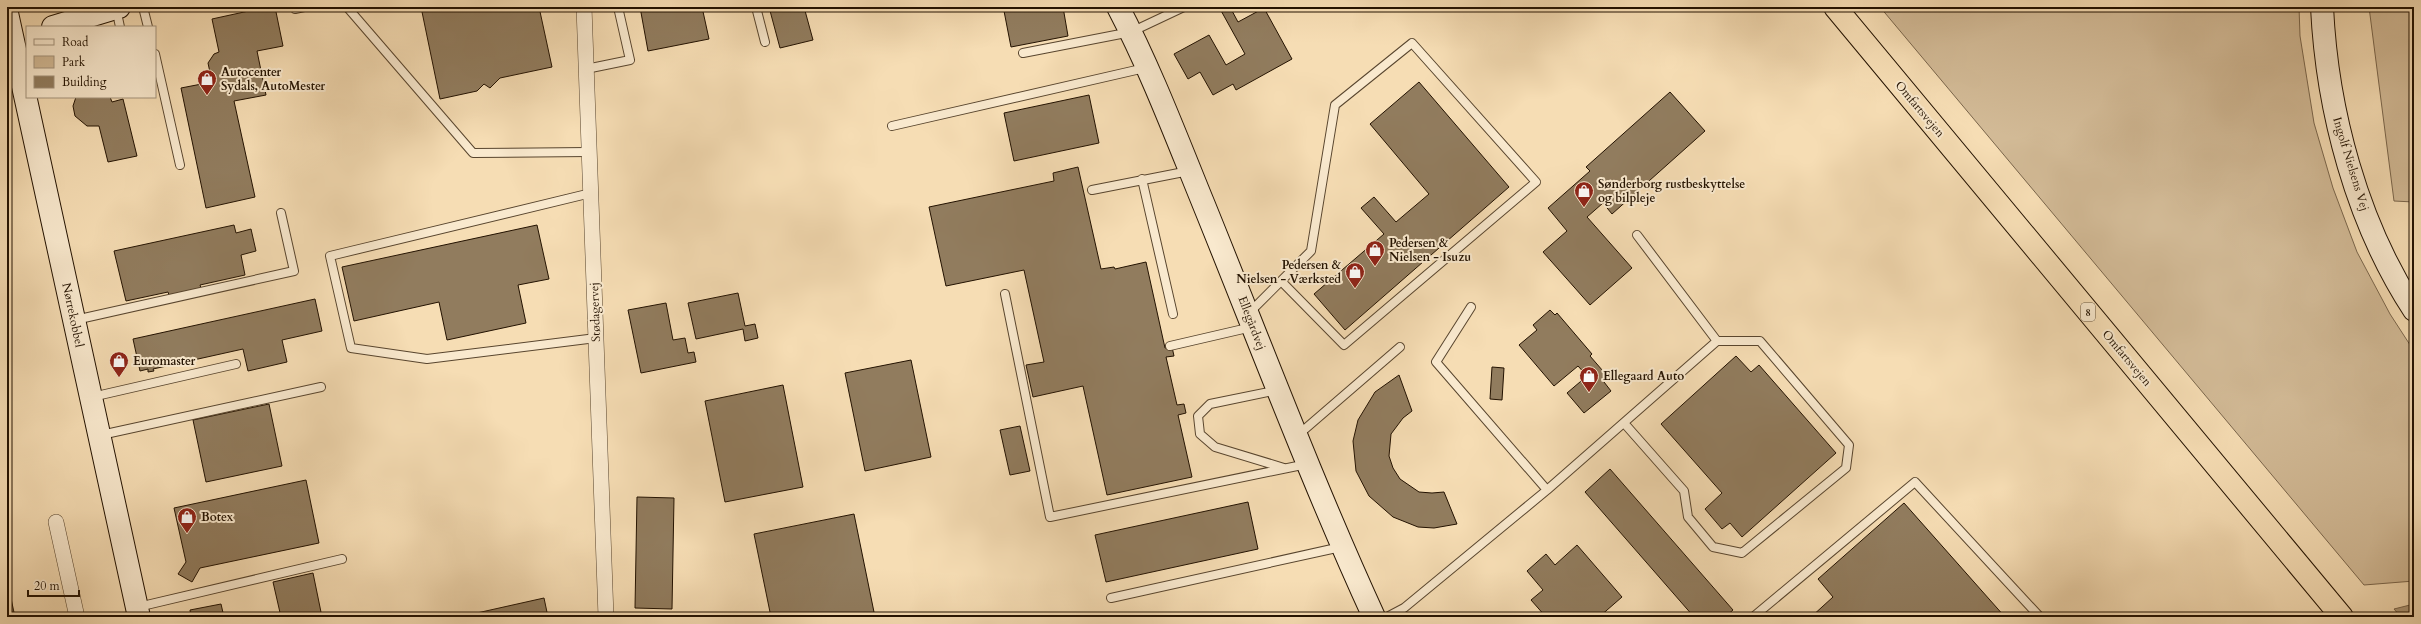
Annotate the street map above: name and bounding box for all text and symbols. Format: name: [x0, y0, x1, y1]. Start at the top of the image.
legend: [26, 26, 156, 98]
text: Road: [62, 34, 89, 50]
text: Park: [62, 54, 86, 70]
place label: Autocenter Sydals, AutoMester: [221, 64, 325, 94]
shop icon: Autocenter Sydals, AutoMester: [196, 68, 218, 96]
text: Building: [62, 74, 107, 90]
street label: Omfartsvejen: [1892, 78, 1948, 141]
street label: Ingolf Nielsens Vej: [2329, 115, 2373, 213]
place label: Sønderborg rustbeskyttelse og bilpleje: [1598, 176, 1745, 206]
shop icon: Sønderborg rustbeskyttelse og bilpleje: [1573, 180, 1595, 208]
place label: Pedersen & Nielsen - Isuzu: [1389, 235, 1471, 265]
shop icon: Pedersen & Nielsen - Isuzu: [1364, 239, 1386, 267]
place label: Pedersen & Nielsen - Værksted: [1236, 257, 1342, 287]
shop icon: Pedersen & Nielsen - Værksted: [1344, 261, 1366, 289]
street label: Nørrekobbel: [58, 281, 88, 349]
street label: Stødagervej: [586, 282, 604, 342]
street label: Ellegårdvej: [1234, 294, 1270, 352]
road number: 8: [2081, 303, 2095, 321]
street label: Omfartsvejen: [2099, 327, 2155, 390]
shop icon: Euromaster: [108, 350, 130, 378]
place label: Euromaster: [133, 353, 196, 369]
shop icon: Ellegaard Auto: [1578, 365, 1600, 393]
place label: Ellegaard Auto: [1603, 368, 1684, 384]
shop icon: Botex: [176, 506, 198, 534]
place label: Botex: [201, 509, 234, 525]
scale bar: [28, 572, 79, 598]
text: 20 m: [34, 578, 61, 594]

